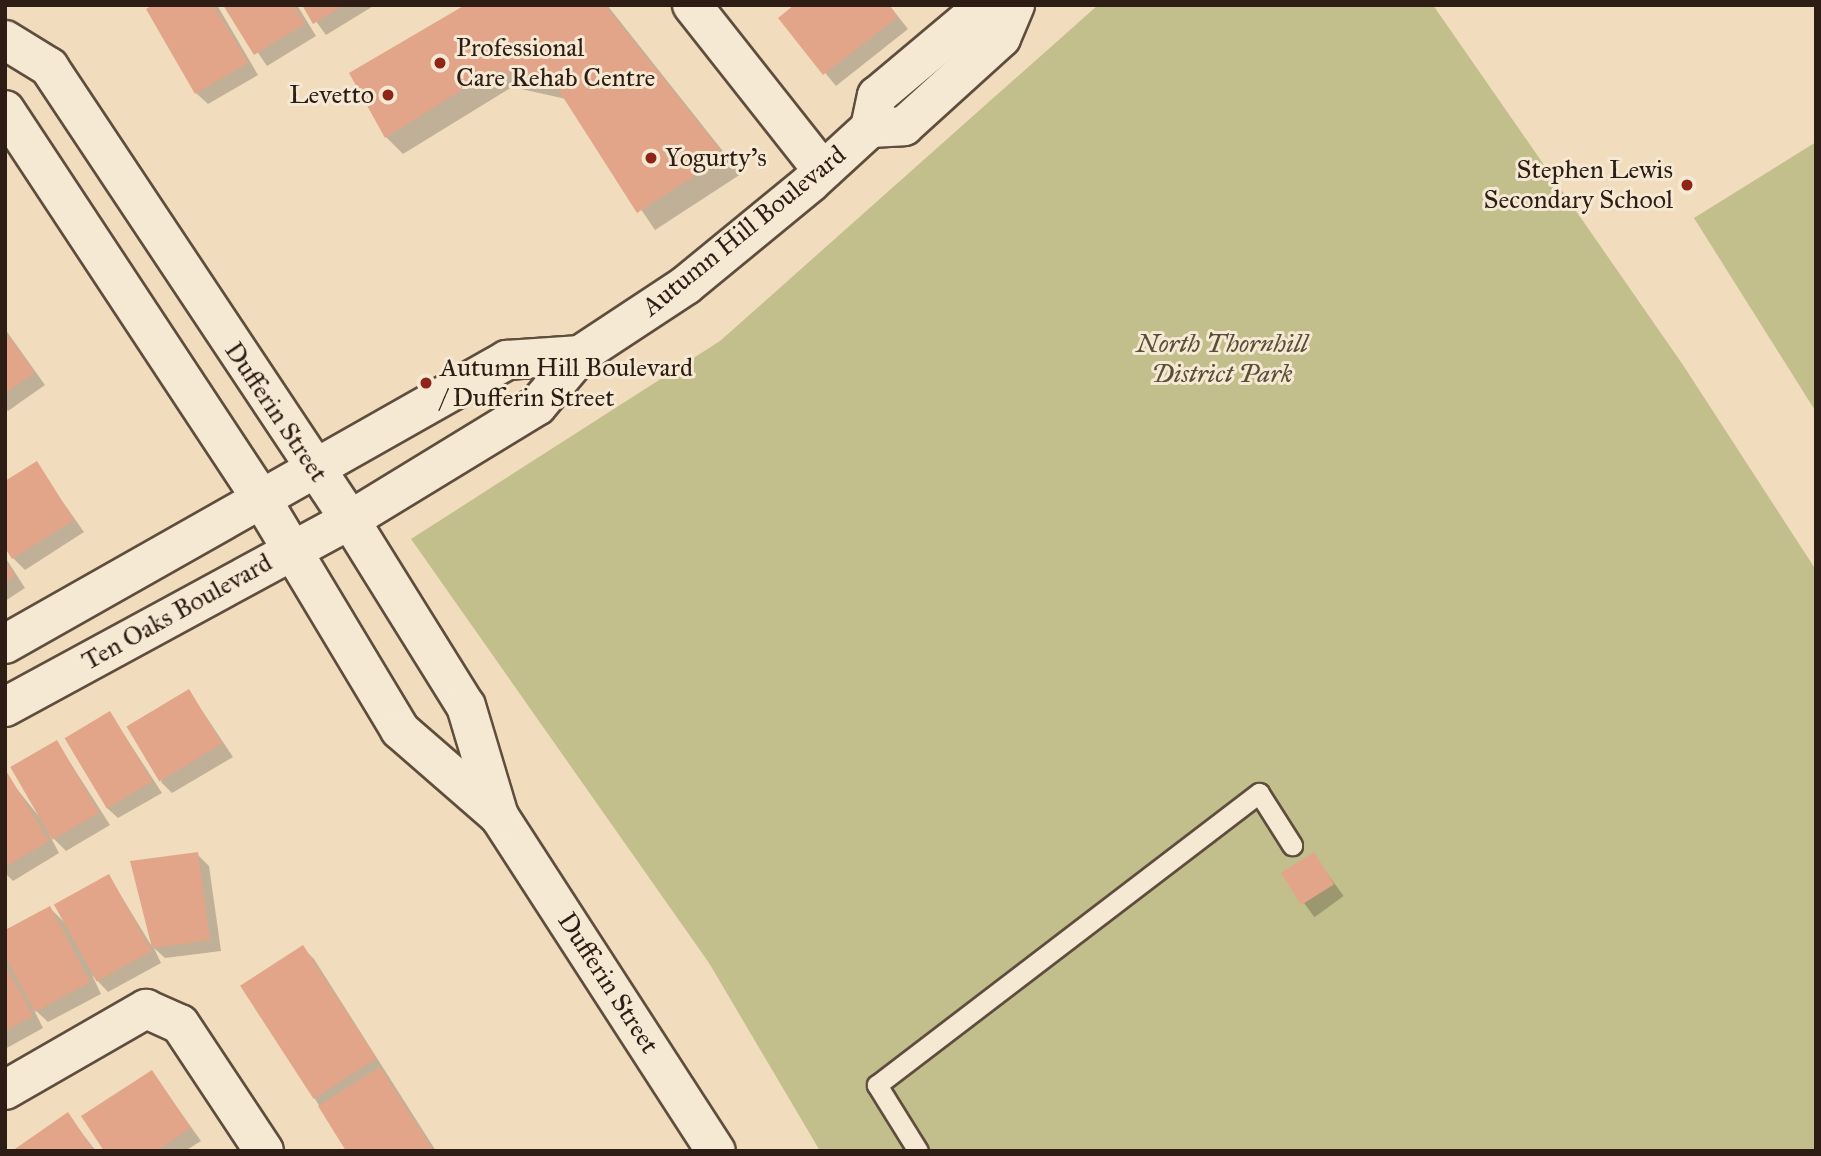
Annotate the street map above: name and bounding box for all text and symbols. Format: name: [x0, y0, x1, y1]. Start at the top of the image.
place label: Professional Care Rehab Centre: [456, 32, 655, 94]
marker: Professional Care Rehab Centre: [430, 53, 450, 73]
place label: Levetto: [289, 79, 374, 111]
marker: Levetto: [380, 87, 396, 103]
street label: Autumn Hill Boulevard: [636, 139, 852, 323]
place label: Yogurty's: [665, 142, 767, 174]
marker: Yogurty's: [643, 150, 659, 166]
place label: Stephen Lewis Secondary School: [1484, 154, 1673, 216]
marker: Stephen Lewis Secondary School: [1679, 177, 1695, 193]
park label: North Thornhill District Park: [1136, 328, 1308, 390]
street label: Dufferin Street: [218, 336, 334, 488]
place label: Autumn Hill Boulevard / Dufferin Street: [440, 352, 693, 414]
marker: Autumn Hill Boulevard / Dufferin Street: [418, 375, 434, 391]
street label: Ten Oaks Boulevard: [77, 547, 277, 677]
street label: Dufferin Street: [551, 907, 665, 1059]

